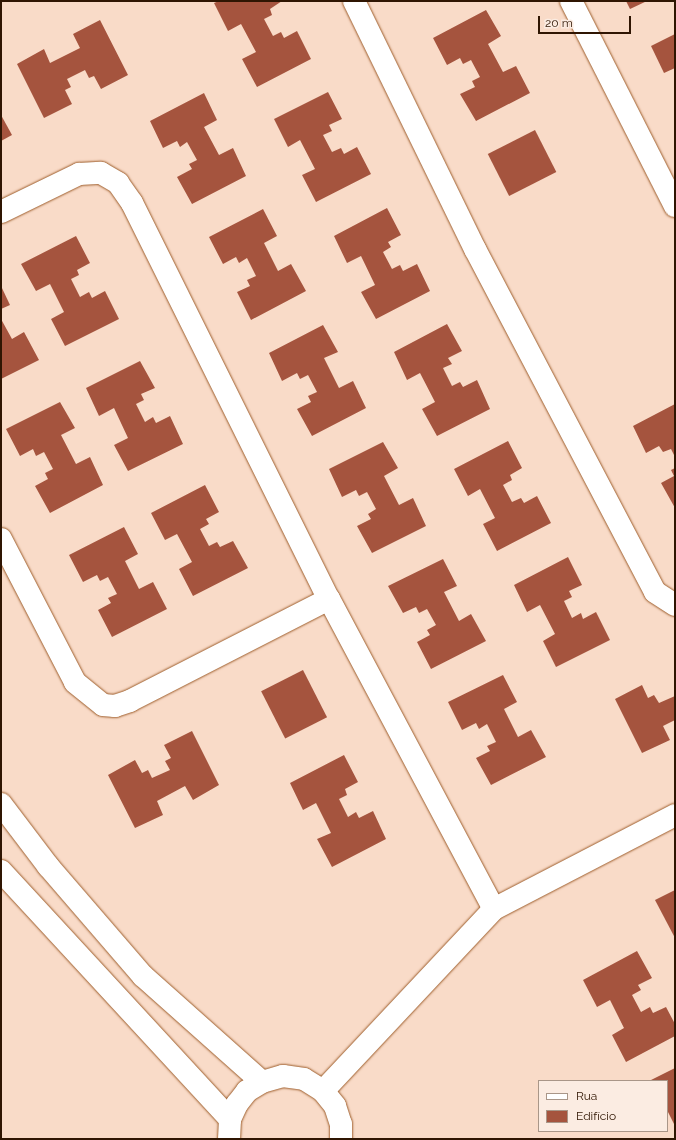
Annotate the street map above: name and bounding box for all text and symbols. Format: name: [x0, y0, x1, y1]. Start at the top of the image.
scale bar: [540, 8, 633, 34]
text: 20 m: [545, 16, 573, 30]
legend: [538, 1080, 668, 1132]
text: Rua: [576, 1089, 597, 1103]
text: Edifício: [576, 1109, 616, 1123]

